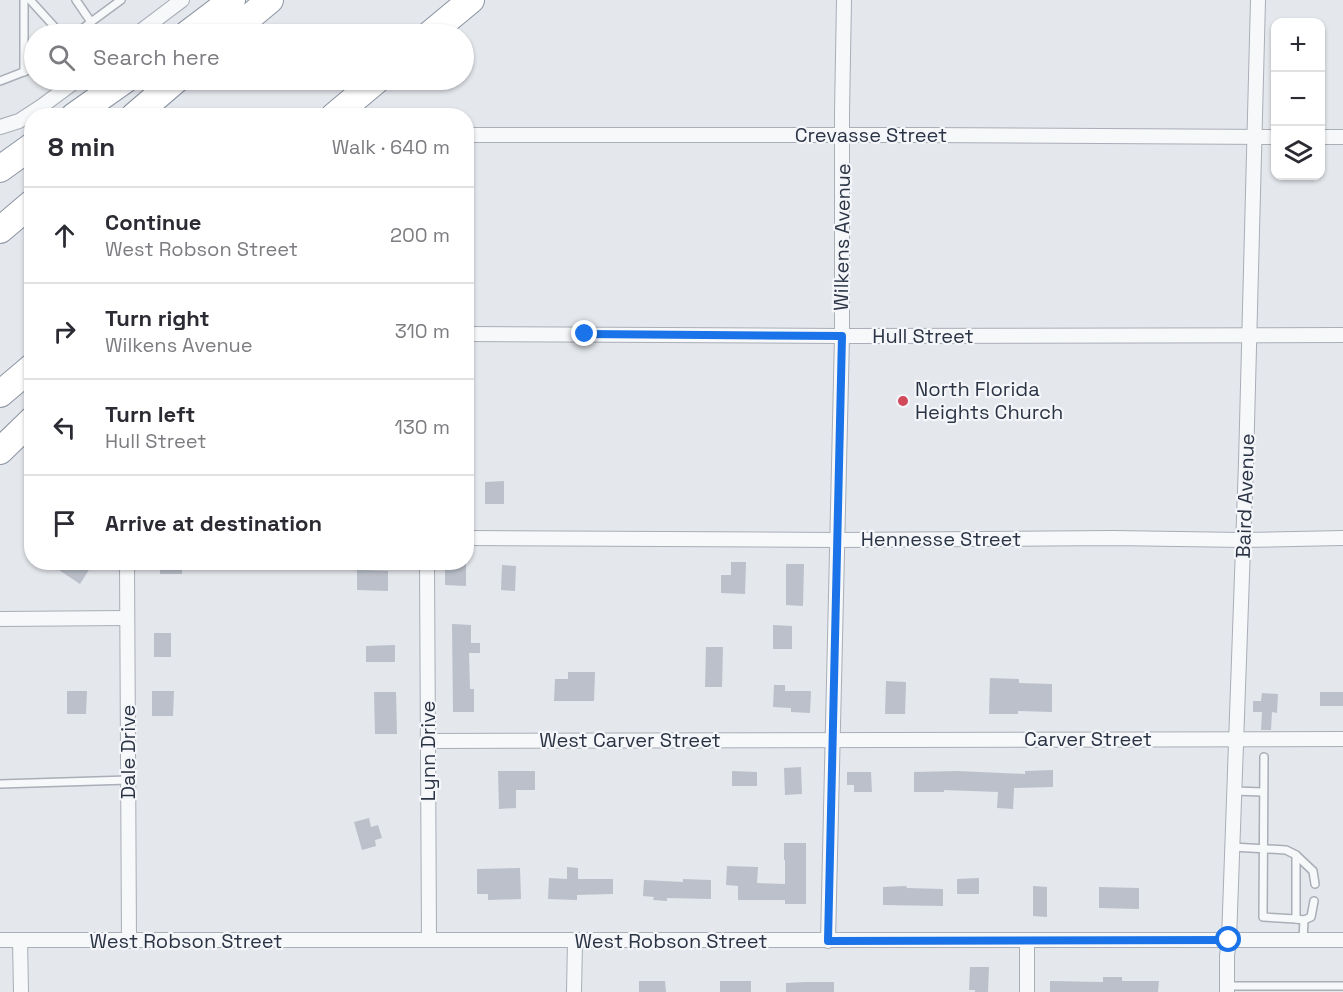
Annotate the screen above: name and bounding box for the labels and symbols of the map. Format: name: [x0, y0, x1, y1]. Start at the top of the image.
street label: Crevasse Street: [795, 122, 947, 148]
street label: Wilkens Avenue: [828, 163, 856, 311]
route end: [571, 320, 597, 346]
street label: Hull Street: [872, 323, 974, 349]
place label: North Florida Heights Church: [915, 376, 1063, 425]
marker: North Florida Heights Church: [896, 394, 910, 408]
street label: Baird Avenue: [1230, 433, 1260, 559]
street label: Hennesse Street: [861, 526, 1021, 552]
street label: Lynn Drive: [415, 701, 441, 801]
street label: Dale Drive: [115, 705, 141, 799]
street label: Carver Street: [1024, 726, 1152, 752]
street label: West Carver Street: [539, 727, 721, 753]
route start: [1215, 926, 1241, 952]
street label: West Robson Street: [90, 928, 283, 954]
street label: West Robson Street: [575, 928, 768, 954]

